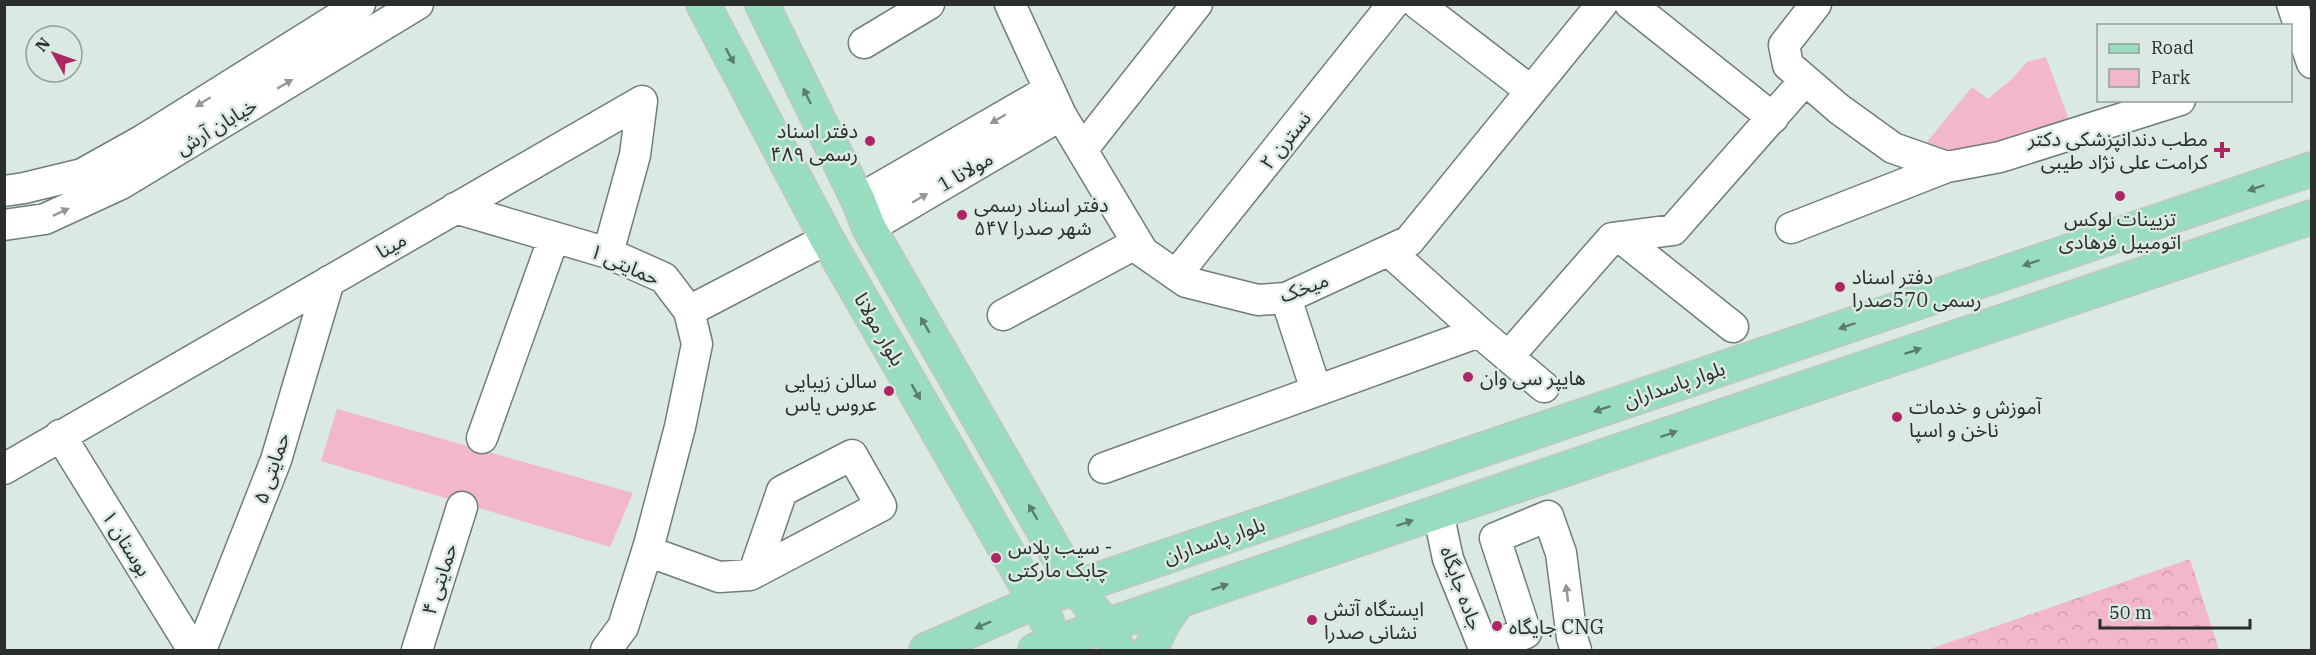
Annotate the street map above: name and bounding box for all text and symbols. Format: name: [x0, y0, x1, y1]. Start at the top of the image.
north arrow: [24, 24, 84, 84]
legend: [2097, 24, 2292, 102]
text: N: [31, 33, 54, 56]
text: Road: [2151, 36, 2194, 59]
one-way arrow: [725, 48, 735, 65]
text: Park: [2151, 66, 2191, 89]
one-way arrow: [277, 79, 293, 90]
one-way arrow: [802, 87, 811, 104]
street label: خیابان آرش: [170, 91, 262, 161]
one-way arrow: [195, 96, 211, 107]
street label: نسترن ۲: [1253, 105, 1317, 175]
one-way arrow: [990, 114, 1006, 125]
place label: دفتر اسناد رسمی ۴۸۹: [770, 117, 858, 167]
place label: مطب دندانپزشکی دکتر کرامت علی نژاد طیبی: [2027, 125, 2209, 175]
marker: دفتر اسناد رسمی ۴۸۹: [863, 134, 877, 148]
marker: مطب دندانپزشکی دکتر کرامت علی نژاد طیبی: [2213, 141, 2231, 159]
street label: مولانا 1: [933, 144, 997, 198]
one-way arrow: [2247, 183, 2265, 193]
marker: تزیینات لوکس اتومبیل فرهادی: [2113, 189, 2127, 203]
place label: دفتر اسناد رسمی ۵۴۷ شهر صدرا: [974, 191, 1109, 241]
one-way arrow: [912, 193, 929, 203]
place label: تزیینات لوکس اتومبیل فرهادی: [2059, 205, 2181, 255]
one-way arrow: [52, 206, 70, 216]
marker: دفتر اسناد رسمی ۵۴۷ شهر صدرا: [955, 208, 969, 222]
street label: مینا: [371, 226, 411, 264]
street label: حمایتی ۱: [586, 237, 664, 291]
one-way arrow: [2022, 259, 2040, 269]
place label: دفتر اسناد رسمی 570صدرا: [1852, 263, 1982, 313]
street label: میخک: [1276, 266, 1332, 308]
marker: دفتر اسناد رسمی 570صدرا: [1833, 280, 1847, 294]
street label: بلوار مولانا: [848, 287, 912, 371]
one-way arrow: [920, 316, 930, 333]
one-way arrow: [1838, 321, 1856, 331]
one-way arrow: [1904, 346, 1922, 356]
street label: بلوار پاسداران: [1620, 354, 1728, 414]
place label: هایپر سی وان: [1480, 364, 1586, 391]
place label: سالن زیبایی عروس یاس: [785, 367, 877, 417]
marker: هایپر سی وان: [1461, 370, 1475, 384]
marker: سالن زیبایی عروس یاس: [882, 384, 896, 398]
one-way arrow: [911, 384, 921, 401]
place label: آموزش و خدمات ناخن و اسپا: [1909, 393, 2043, 443]
one-way arrow: [1593, 404, 1611, 414]
marker: آموزش و خدمات ناخن و اسپا: [1890, 410, 1904, 424]
street label: حمایتی ۵: [246, 429, 296, 507]
one-way arrow: [1660, 429, 1678, 438]
one-way arrow: [1028, 503, 1038, 520]
street label: بوستان ۱: [96, 505, 158, 581]
street label: بلوار پاسداران: [1160, 510, 1268, 570]
one-way arrow: [1396, 518, 1414, 527]
place label: سیب پلاس - چابک مارکتی: [1008, 533, 1112, 583]
street label: حمایتی ۴: [415, 540, 463, 618]
street label: جاده جایگاه: [1434, 542, 1490, 634]
marker: سیب پلاس - چابک مارکتی: [989, 551, 1003, 565]
one-way arrow: [1211, 581, 1229, 591]
one-way arrow: [1562, 583, 1571, 602]
scale bar: [2100, 592, 2250, 630]
place label: ایستگاه آتش نشانی صدرا: [1324, 595, 1424, 645]
text: 50 m: [2109, 601, 2152, 624]
marker: ایستگاه آتش نشانی صدرا: [1305, 613, 1319, 627]
place label: جایگاه CNG: [1509, 613, 1604, 640]
marker: جایگاه CNG: [1490, 619, 1504, 633]
one-way arrow: [974, 620, 992, 630]

